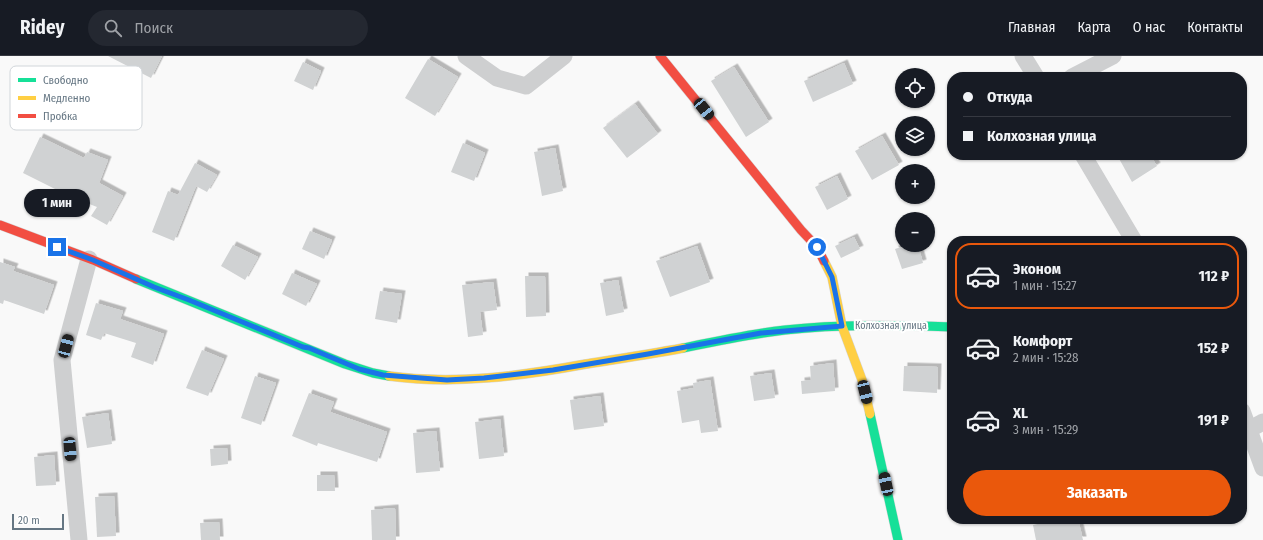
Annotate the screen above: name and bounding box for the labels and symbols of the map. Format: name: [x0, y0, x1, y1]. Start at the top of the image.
legend: [10, 66, 142, 130]
text: Свободно: [43, 74, 88, 87]
text: Медленно: [43, 92, 91, 105]
car: [692, 96, 716, 122]
text: Пробка: [43, 110, 77, 123]
callout: 1 мин: [24, 189, 90, 217]
route end: [48, 238, 66, 256]
route start: [808, 238, 826, 256]
street label: Колхозная улица: [855, 320, 927, 332]
car: [57, 333, 75, 359]
car: [856, 379, 874, 405]
car: [63, 437, 77, 461]
car: [878, 471, 894, 497]
scale bar: [12, 512, 64, 531]

